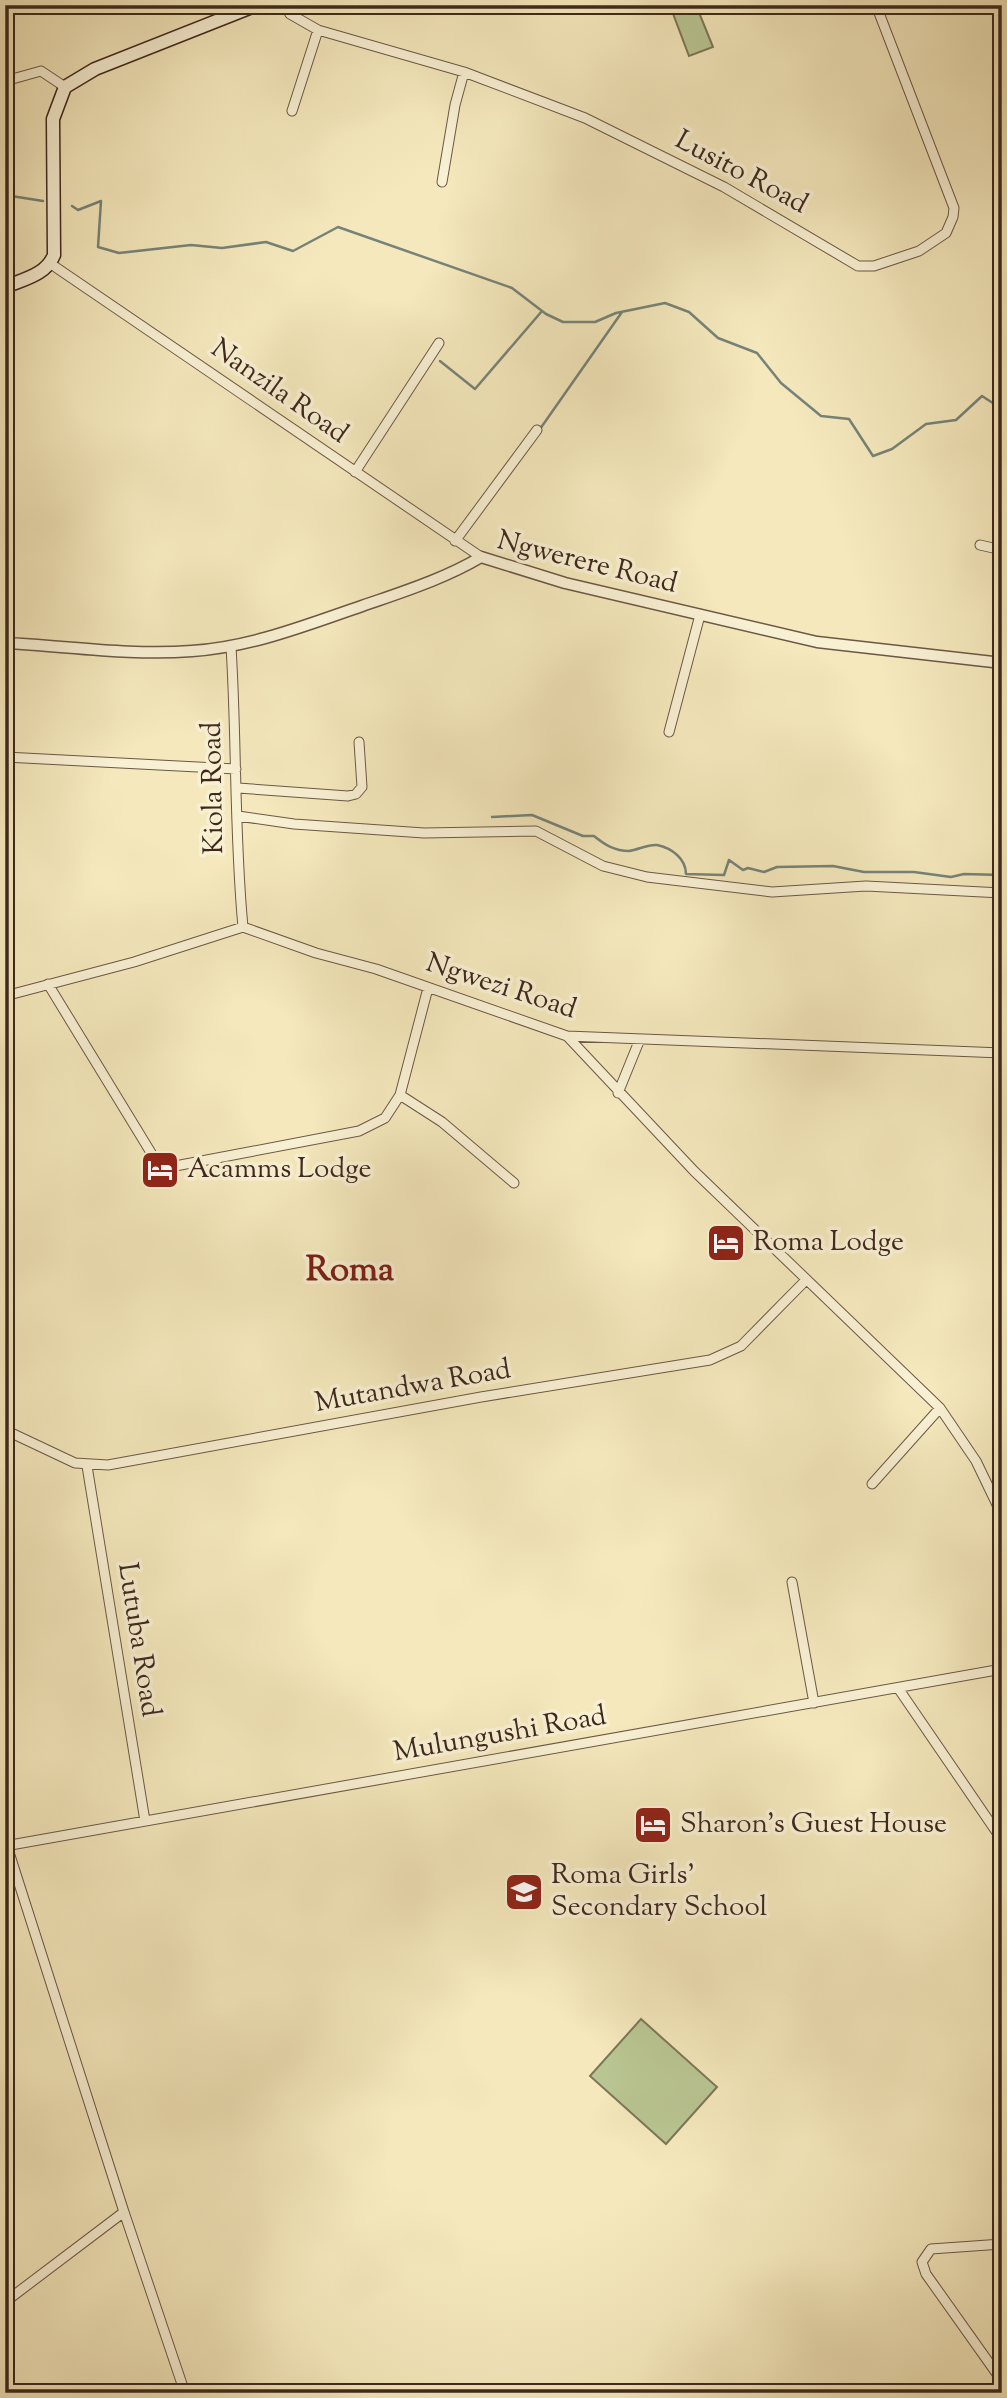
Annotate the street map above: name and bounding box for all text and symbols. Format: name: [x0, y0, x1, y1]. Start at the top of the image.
street label: Lusito Road: [667, 121, 815, 225]
street label: Nanzila Road: [202, 330, 356, 454]
street label: Ngwerere Road: [493, 521, 682, 605]
street label: Kiola Road: [193, 721, 235, 855]
street label: Ngwezi Road: [421, 944, 582, 1030]
hotel icon: Acamms Lodge: [139, 1149, 181, 1191]
place label: Acamms Lodge: [187, 1150, 372, 1190]
hotel icon: Roma Lodge: [705, 1222, 747, 1264]
place label: Roma Lodge: [753, 1223, 904, 1263]
district label: Roma: [306, 1246, 394, 1297]
street label: Mutandwa Road: [312, 1350, 514, 1424]
street label: Lutuba Road: [106, 1560, 170, 1720]
street label: Mulungushi Road: [390, 1697, 610, 1773]
hotel icon: Sharon's Guest House: [632, 1804, 674, 1846]
place label: Sharon's Guest House: [680, 1805, 947, 1845]
place label: Roma Girls' Secondary School: [551, 1856, 768, 1928]
school or university icon: Roma Girls' Secondary School: [503, 1871, 545, 1913]

